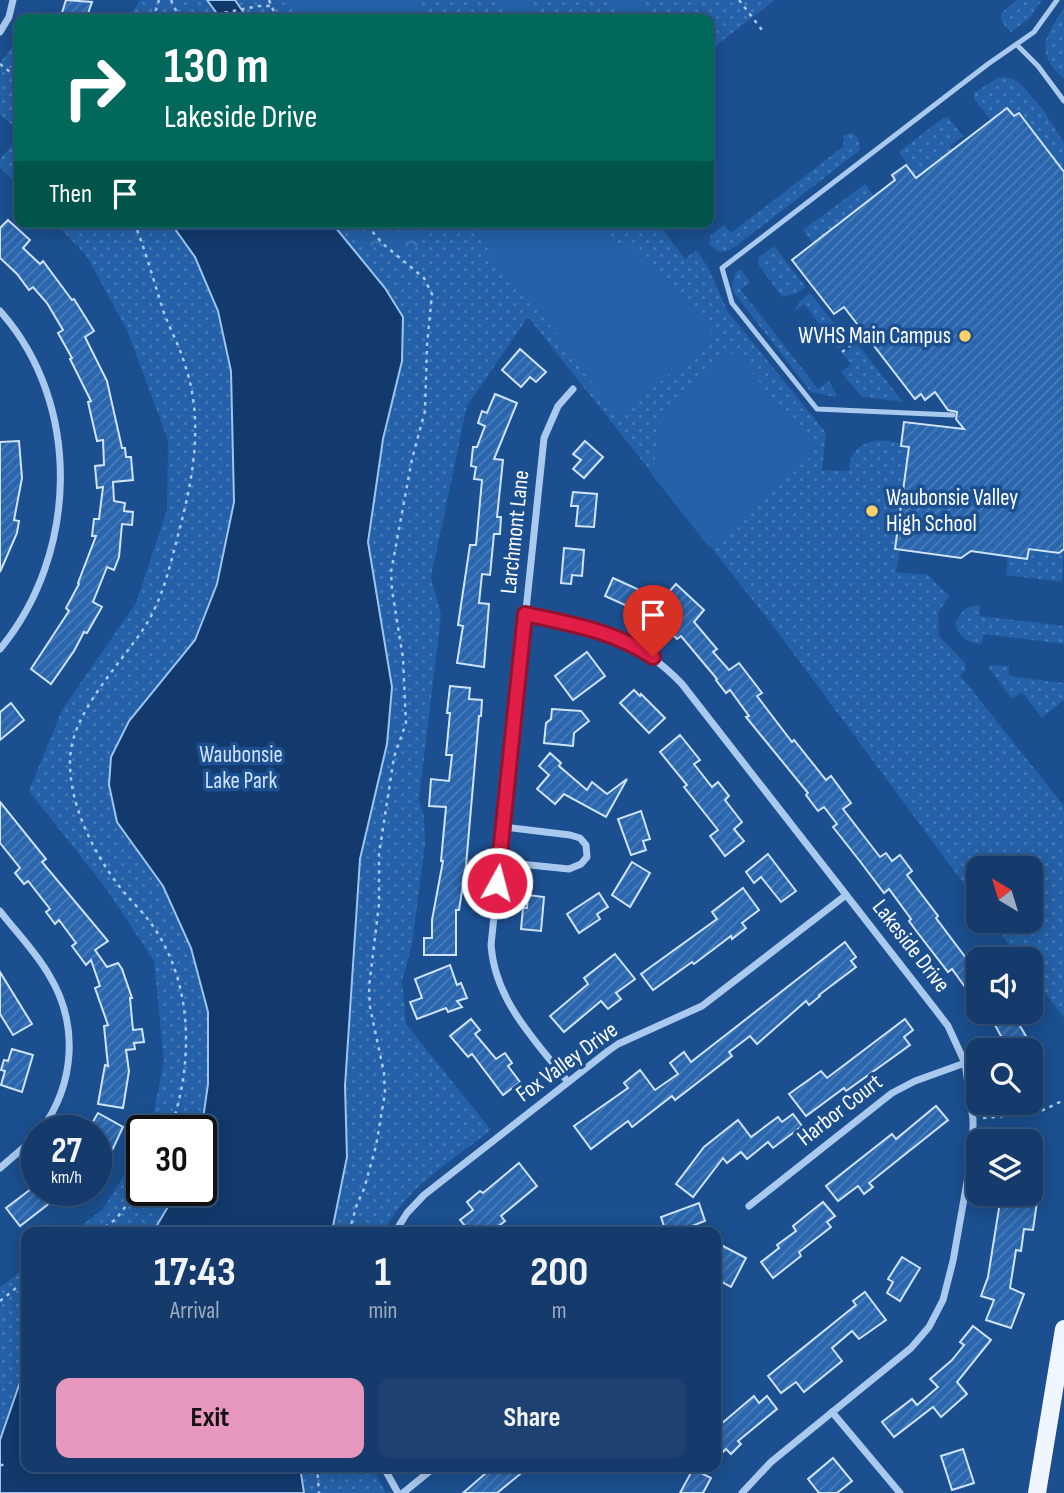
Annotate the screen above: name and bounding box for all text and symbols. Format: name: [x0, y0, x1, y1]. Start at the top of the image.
text: 130 m: [164, 38, 269, 97]
icon: right: [49, 42, 140, 133]
text: Lakeside Drive: [164, 98, 317, 137]
icon: arrive: [106, 175, 144, 213]
text: Then: [49, 179, 92, 210]
place label: WVHS Main Campus: [798, 322, 951, 350]
marker: WVHS Main Campus: [957, 328, 973, 344]
street label: Larchmont Lane: [495, 469, 535, 595]
place label: Waubonsie Valley High School: [886, 484, 1018, 538]
marker: Waubonsie Valley High School: [864, 503, 880, 519]
pin: [623, 585, 683, 657]
icon: arrive: [634, 596, 672, 634]
park label: Waubonsie Lake Park: [199, 741, 283, 795]
position arrow: [460, 846, 534, 920]
north arrow: [966, 856, 1043, 933]
map controls: [966, 856, 1043, 1206]
street label: Lakeside Drive: [866, 894, 956, 998]
button: sound: [966, 947, 1043, 1024]
street label: Fox Valley Drive: [511, 1016, 623, 1108]
button: search: [966, 1038, 1043, 1115]
street label: Harbor Court: [792, 1068, 888, 1152]
speed limit sign: 30: [126, 1115, 217, 1206]
button: layers: [966, 1129, 1043, 1206]
text: 27: [51, 1130, 82, 1173]
text: km/h: [51, 1167, 82, 1188]
text: 17:43: [154, 1247, 236, 1298]
text: 1: [375, 1247, 391, 1298]
text: 200: [530, 1247, 588, 1298]
text: Arrival: [170, 1297, 219, 1325]
text: min: [368, 1297, 397, 1325]
text: m: [552, 1297, 567, 1325]
button: Exit: [56, 1378, 364, 1458]
button: Share: [378, 1378, 686, 1458]

